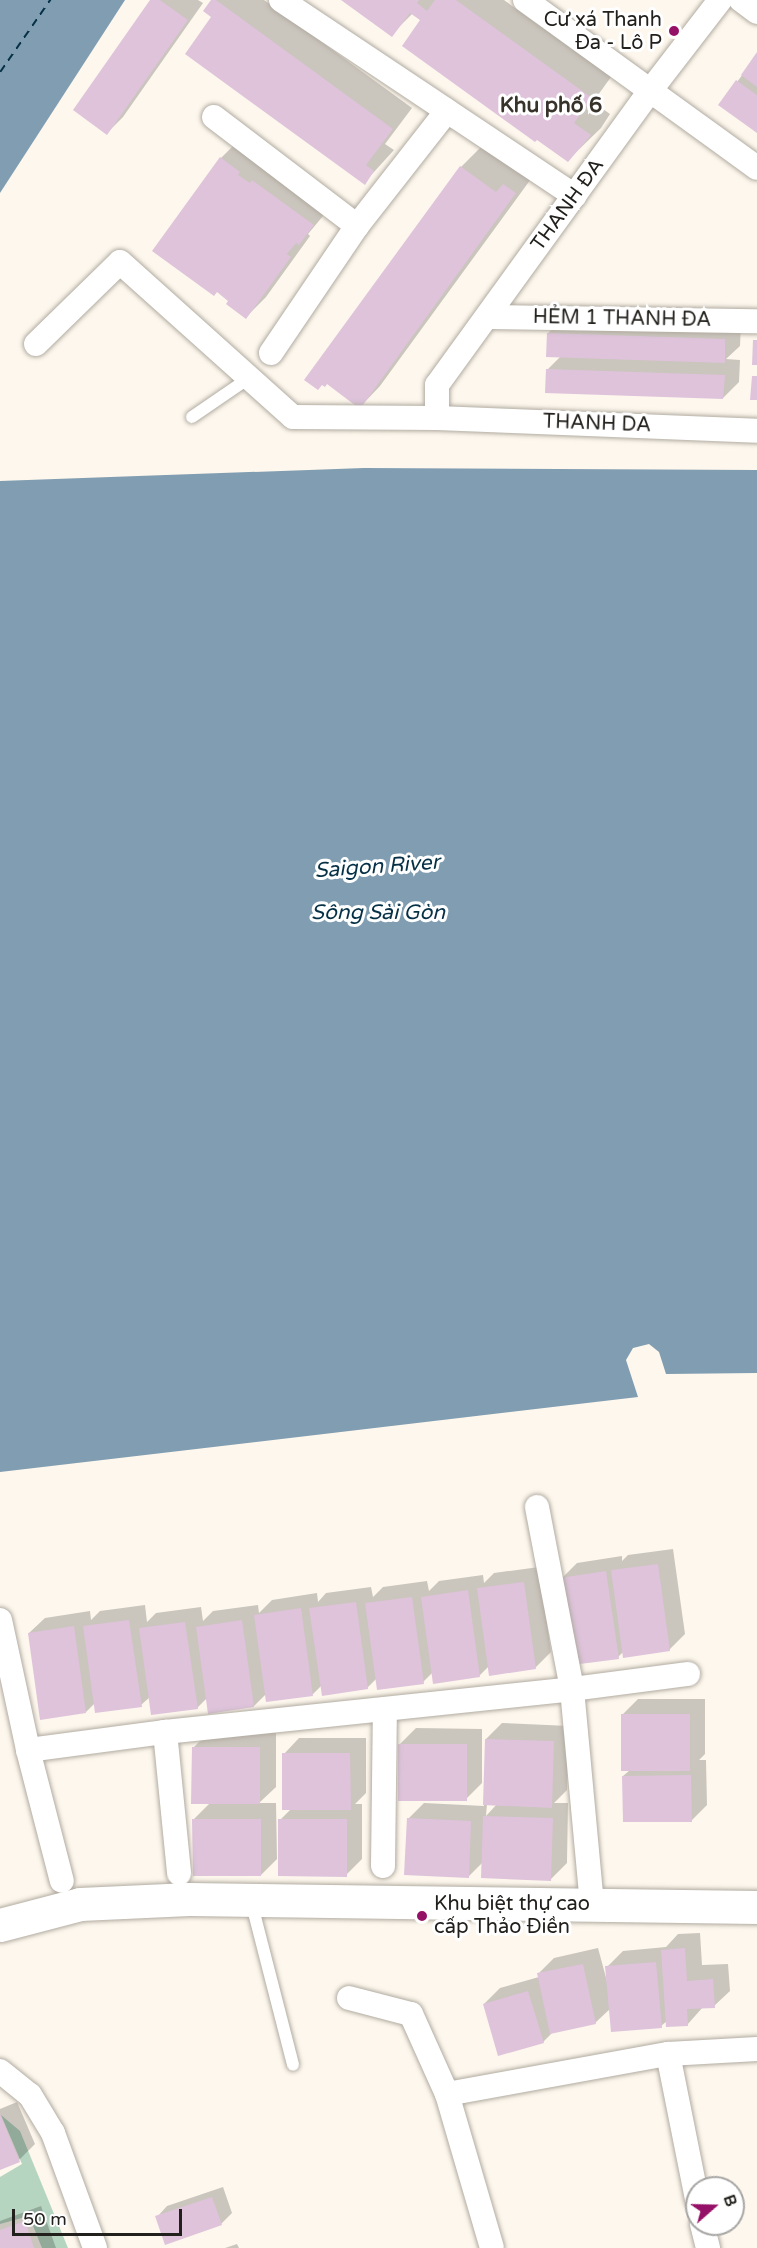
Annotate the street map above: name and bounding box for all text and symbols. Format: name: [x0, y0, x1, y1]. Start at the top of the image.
place label: Cư xá Thanh Đa - Lô P: [544, 8, 662, 55]
marker: Cư xá Thanh Đa - Lô P: [667, 24, 681, 38]
district label: Khu phố 6: [500, 93, 602, 119]
street label: THANH ĐA: [526, 154, 610, 256]
street label: HẺM 1 THANH ĐA: [533, 305, 711, 333]
street label: THANH DA: [543, 410, 651, 438]
water label: Saigon River: [314, 850, 440, 884]
water label: Sông Sài Gòn: [311, 900, 445, 926]
place label: Khu biệt thự cao cấp Thảo Điền: [434, 1892, 590, 1939]
marker: Khu biệt thự cao cấp Thảo Điền: [415, 1909, 429, 1923]
north arrow: [685, 2176, 745, 2236]
text: B: [719, 2192, 741, 2209]
scale bar: [15, 2197, 184, 2235]
text: 50 m: [23, 2208, 67, 2230]

